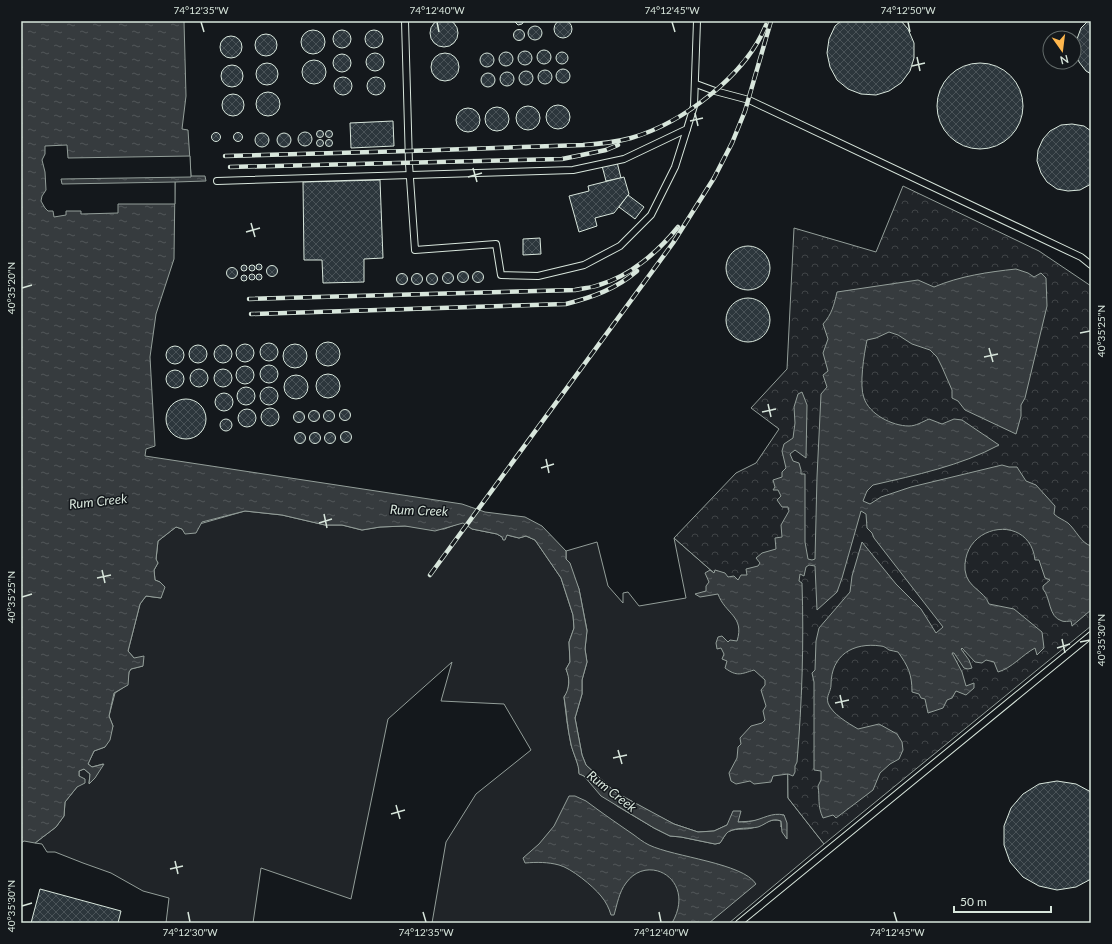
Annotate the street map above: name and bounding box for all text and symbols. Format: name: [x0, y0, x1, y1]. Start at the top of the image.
text: 74°12'35"W: [173, 4, 229, 16]
text: 74°12'40"W: [409, 4, 465, 16]
text: 74°12'45"W: [644, 4, 700, 16]
text: 74°12'50"W: [880, 4, 936, 16]
north arrow: [1042, 30, 1082, 70]
text: N: [1059, 53, 1070, 68]
text: 40°35'20"N: [5, 262, 17, 314]
text: 40°35'25"N: [1095, 305, 1107, 357]
water label: Rum Creek: [68, 490, 129, 512]
water label: Rum Creek: [390, 501, 449, 519]
text: 40°35'25"N: [5, 571, 17, 623]
text: 40°35'30"N: [1095, 614, 1107, 666]
water label: Rum Creek: [584, 767, 641, 816]
text: 40°35'30"N: [5, 880, 17, 932]
scale bar: [954, 888, 1051, 914]
text: 50 m: [960, 894, 987, 909]
text: 74°12'30"W: [162, 926, 218, 938]
text: 74°12'35"W: [398, 926, 454, 938]
text: 74°12'40"W: [633, 926, 689, 938]
text: 74°12'45"W: [869, 926, 925, 938]

